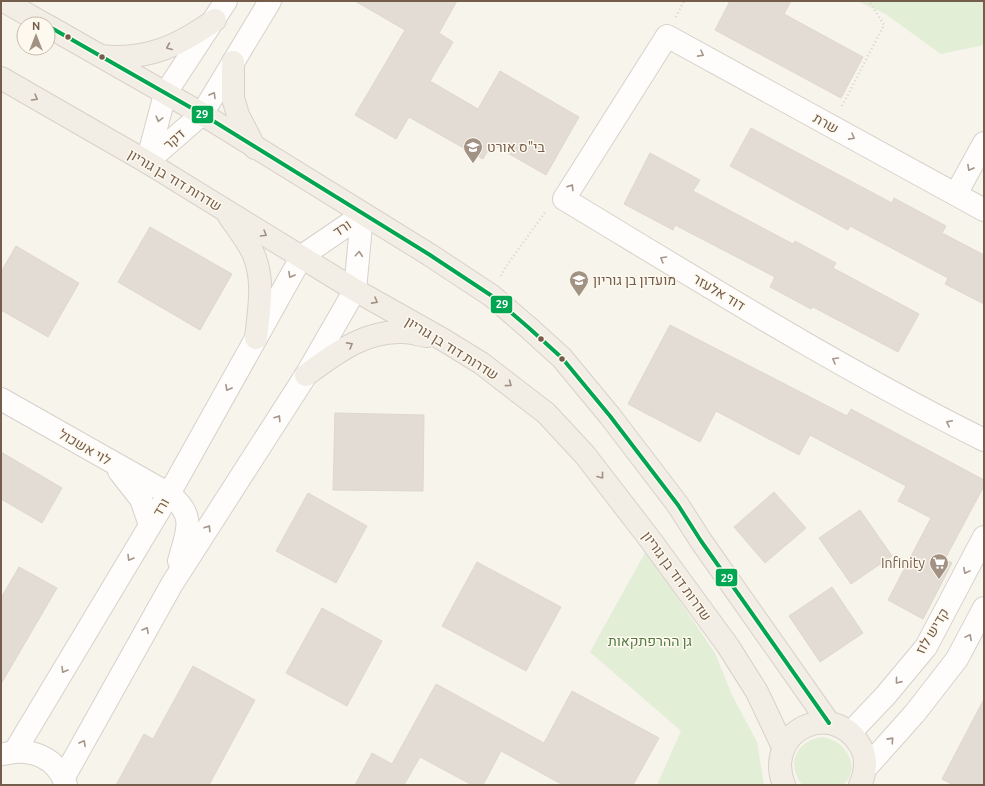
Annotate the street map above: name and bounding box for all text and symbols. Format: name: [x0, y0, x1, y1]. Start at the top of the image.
north arrow: [16, 16, 56, 56]
text: N: [32, 20, 40, 32]
unlabelled marker: [63, 32, 73, 42]
one-way arrow: [166, 42, 173, 50]
one-way arrow: [697, 50, 704, 57]
unlabelled marker: [97, 52, 107, 62]
one-way arrow: [208, 92, 216, 99]
one-way arrow: [31, 93, 38, 100]
line badge: 29: [191, 105, 214, 124]
text: 29: [196, 108, 208, 120]
street label: שרת: [810, 110, 842, 136]
one-way arrow: [155, 116, 163, 122]
street label: דקר: [160, 125, 188, 153]
one-way arrow: [848, 133, 855, 140]
school or university icon: בי"ס אורט: [462, 136, 484, 164]
place label: בי"ס אורט: [487, 139, 546, 155]
street label: שדרות דוד בן גוריון: [125, 146, 225, 214]
one-way arrow: [967, 164, 974, 172]
one-way arrow: [566, 184, 574, 191]
street label: ורד: [330, 216, 354, 240]
one-way arrow: [260, 229, 267, 236]
one-way arrow: [354, 251, 363, 257]
one-way arrow: [660, 256, 667, 263]
school or university icon: מועדון בן גוריון: [568, 269, 590, 297]
street label: דוד אלעזר: [690, 270, 748, 314]
one-way arrow: [288, 271, 296, 278]
place label: מועדון בן גוריון: [593, 272, 676, 288]
line badge: 29: [490, 295, 513, 314]
one-way arrow: [371, 297, 378, 304]
text: 29: [496, 298, 508, 310]
street label: שדרות דוד בן גוריון: [403, 313, 501, 383]
unlabelled marker: [536, 334, 546, 344]
one-way arrow: [346, 343, 353, 350]
unlabelled marker: [557, 354, 567, 364]
one-way arrow: [832, 357, 840, 364]
one-way arrow: [505, 379, 512, 386]
one-way arrow: [225, 384, 232, 391]
one-way arrow: [273, 415, 281, 422]
one-way arrow: [946, 420, 953, 428]
street label: לוי אשכול: [56, 426, 114, 468]
one-way arrow: [596, 471, 603, 478]
street label: ורד: [149, 495, 173, 519]
one-way arrow: [203, 525, 211, 532]
street label: שדרות דוד בן גוריון: [639, 528, 715, 624]
supermarket icon: Infinity: [928, 552, 950, 580]
one-way arrow: [128, 554, 135, 561]
place label: Infinity: [881, 555, 925, 571]
one-way arrow: [963, 567, 971, 574]
line badge: 29: [715, 568, 738, 587]
text: 29: [721, 572, 733, 584]
street label: קדיש לוז: [912, 605, 952, 657]
one-way arrow: [142, 627, 149, 634]
park label: גן ההרפתקאות: [608, 633, 692, 649]
one-way arrow: [964, 634, 972, 641]
one-way arrow: [61, 666, 68, 673]
one-way arrow: [895, 676, 902, 684]
one-way arrow: [886, 738, 893, 745]
one-way arrow: [78, 740, 86, 747]

